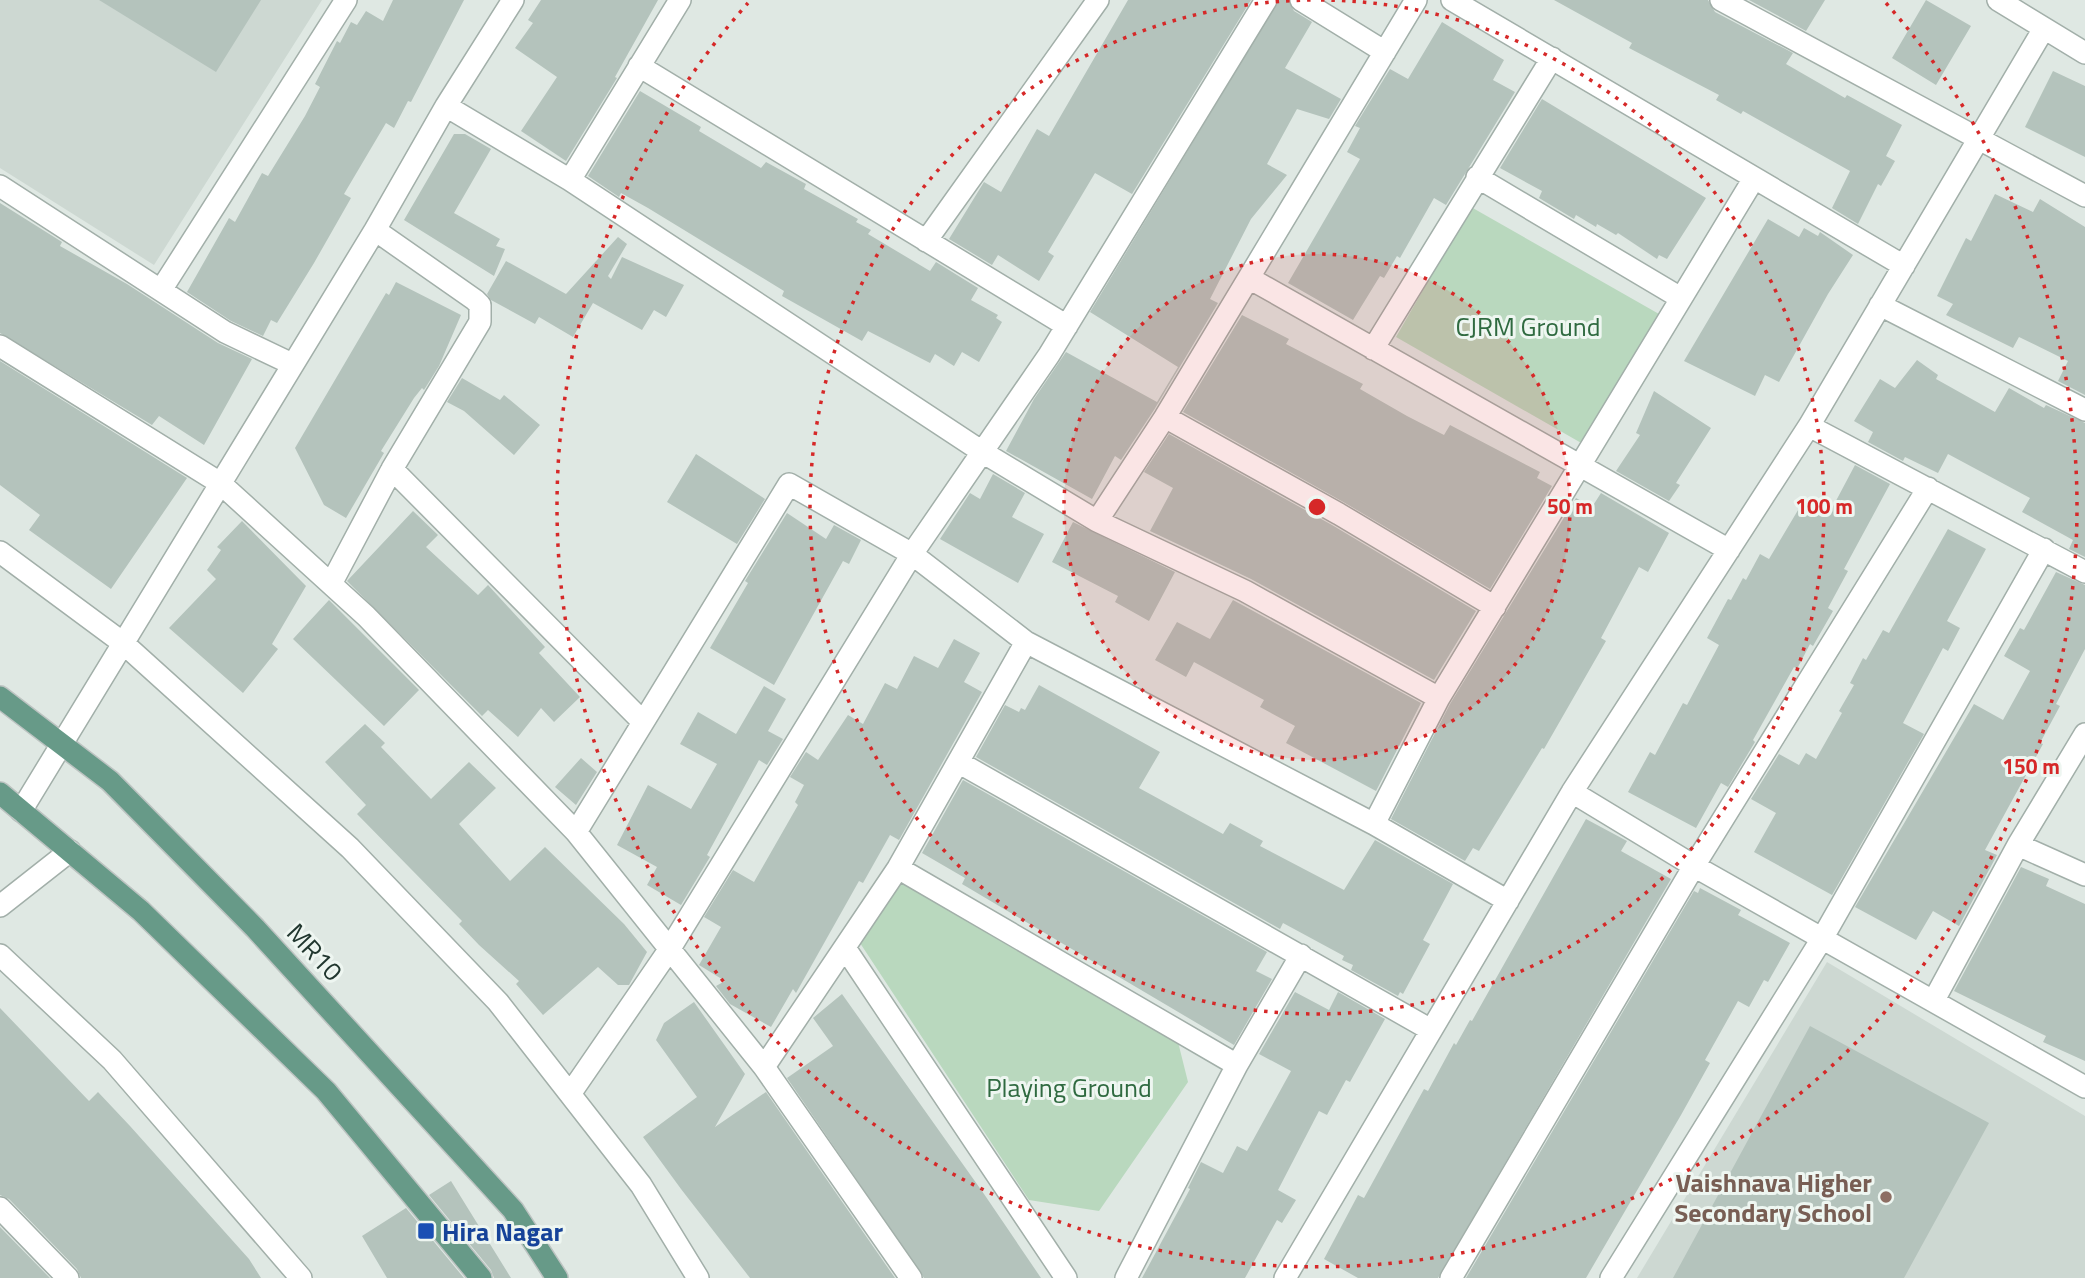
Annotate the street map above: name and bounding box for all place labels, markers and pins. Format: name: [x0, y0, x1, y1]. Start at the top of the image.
centre of rings: [1305, 495, 1329, 519]
place label: Vaishnava Higher Secondary School: [1674, 1163, 1872, 1232]
marker: Vaishnava Higher Secondary School: [1878, 1189, 1894, 1205]
place label: Hira Nagar: [442, 1212, 563, 1251]
marker: Hira Nagar: [416, 1221, 436, 1241]

